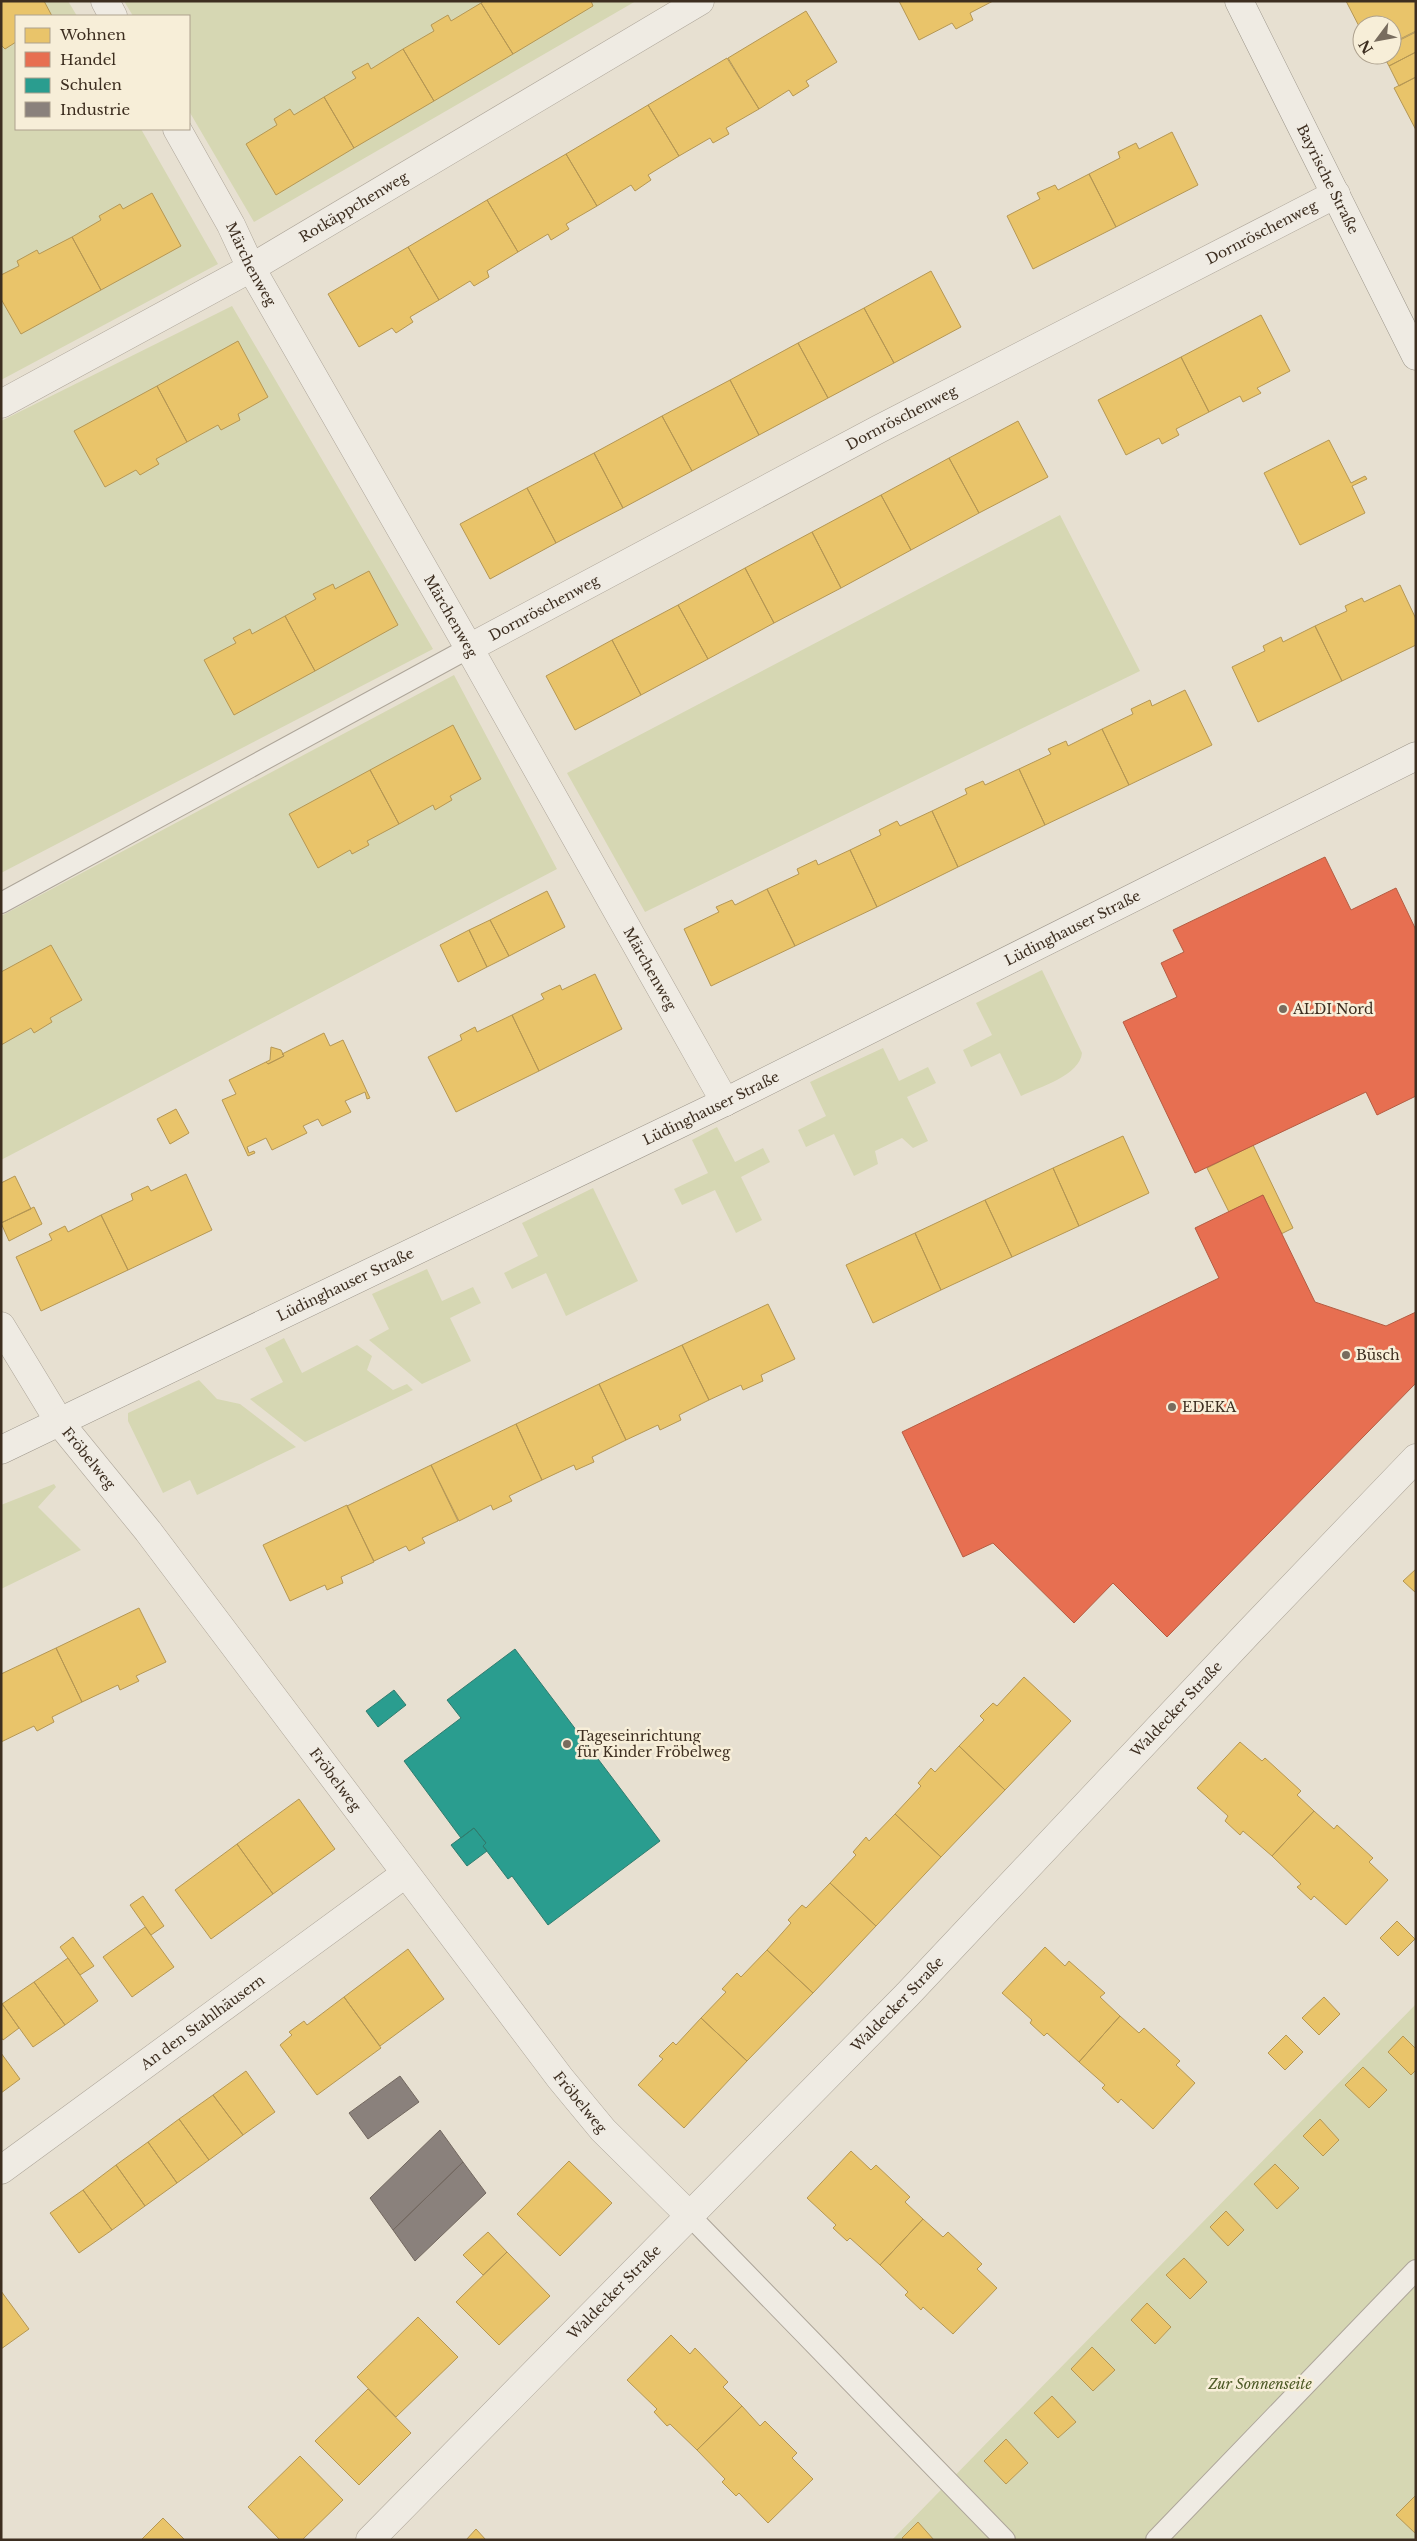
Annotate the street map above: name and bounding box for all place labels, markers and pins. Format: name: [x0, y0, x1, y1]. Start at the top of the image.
place label: ALDI Nord: [1292, 1000, 1374, 1018]
marker: ALDI Nord: [1277, 1003, 1289, 1015]
place label: Büsch: [1356, 1346, 1400, 1364]
marker: Büsch: [1340, 1349, 1352, 1361]
place label: EDEKA: [1182, 1398, 1236, 1416]
marker: EDEKA: [1166, 1401, 1178, 1413]
place label: Tageseinrichtung für Kinder Fröbelweg: [577, 1727, 731, 1761]
marker: Tageseinrichtung für Kinder Fröbelweg: [561, 1738, 573, 1750]

